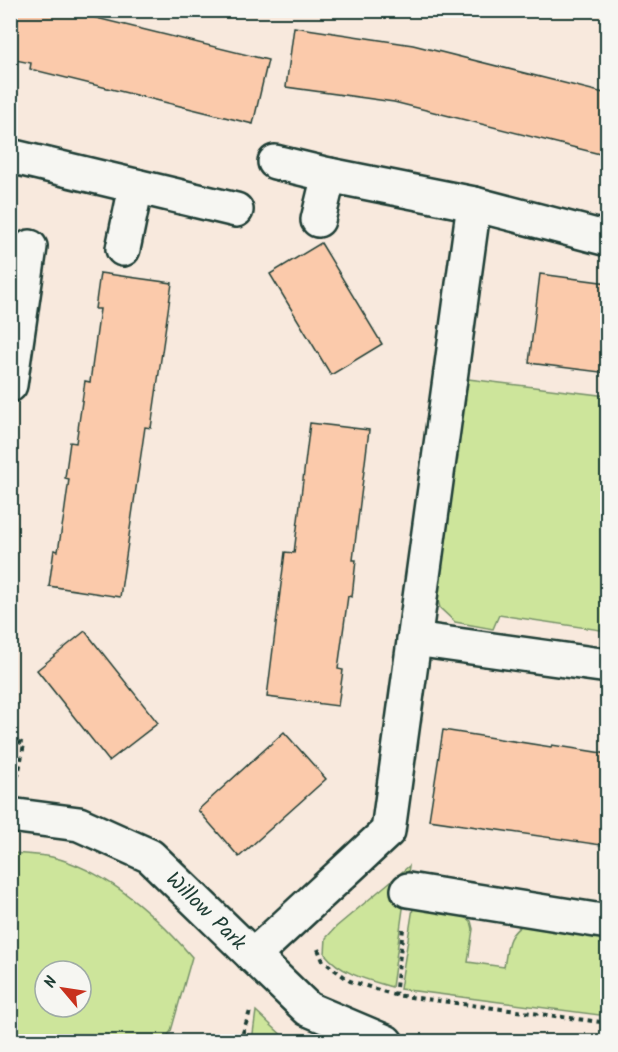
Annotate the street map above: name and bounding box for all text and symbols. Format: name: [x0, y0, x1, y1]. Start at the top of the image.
street label: Willow Park: [157, 864, 254, 959]
north arrow: [33, 959, 93, 1019]
text: N: [38, 972, 65, 993]

